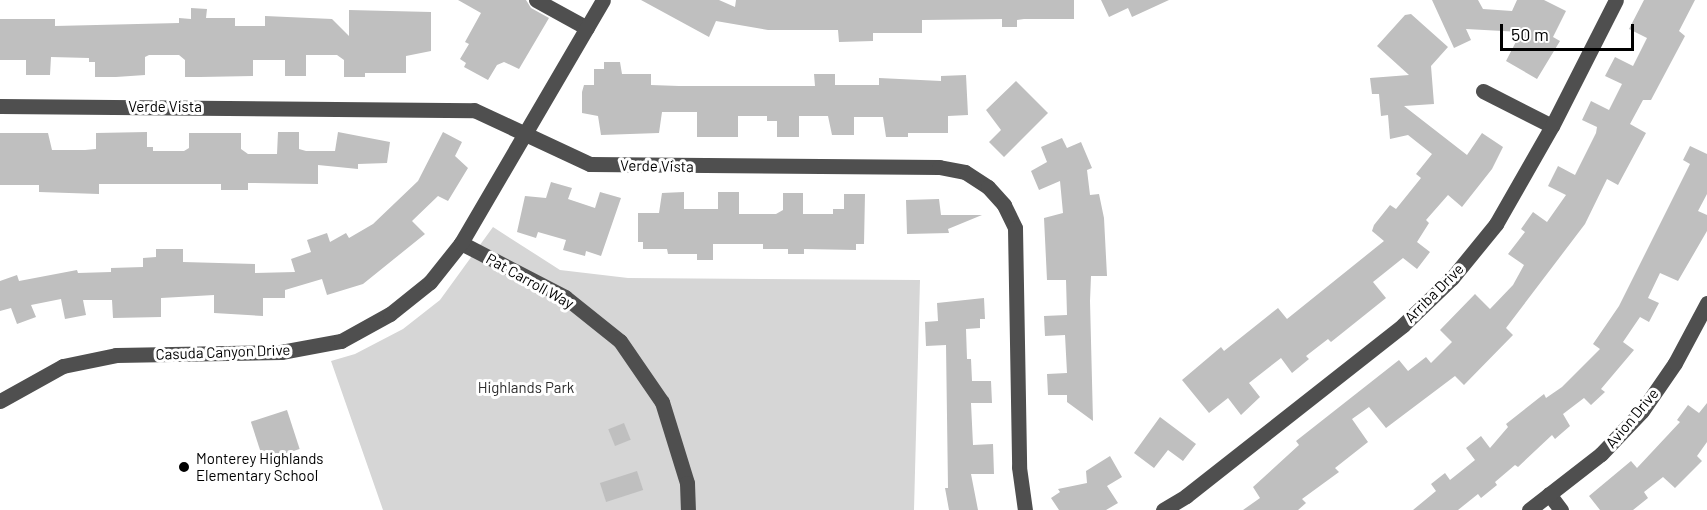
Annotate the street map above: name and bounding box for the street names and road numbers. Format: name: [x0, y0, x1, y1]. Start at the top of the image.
street label: Verde Vista: [128, 98, 202, 116]
street label: Verde Vista: [620, 156, 694, 176]
street label: Pat Carroll Way: [483, 250, 577, 312]
street label: Arriba Drive: [1401, 260, 1467, 326]
street label: Casuda Canyon Drive: [155, 341, 291, 363]
street label: Avion Drive: [1602, 385, 1662, 451]

